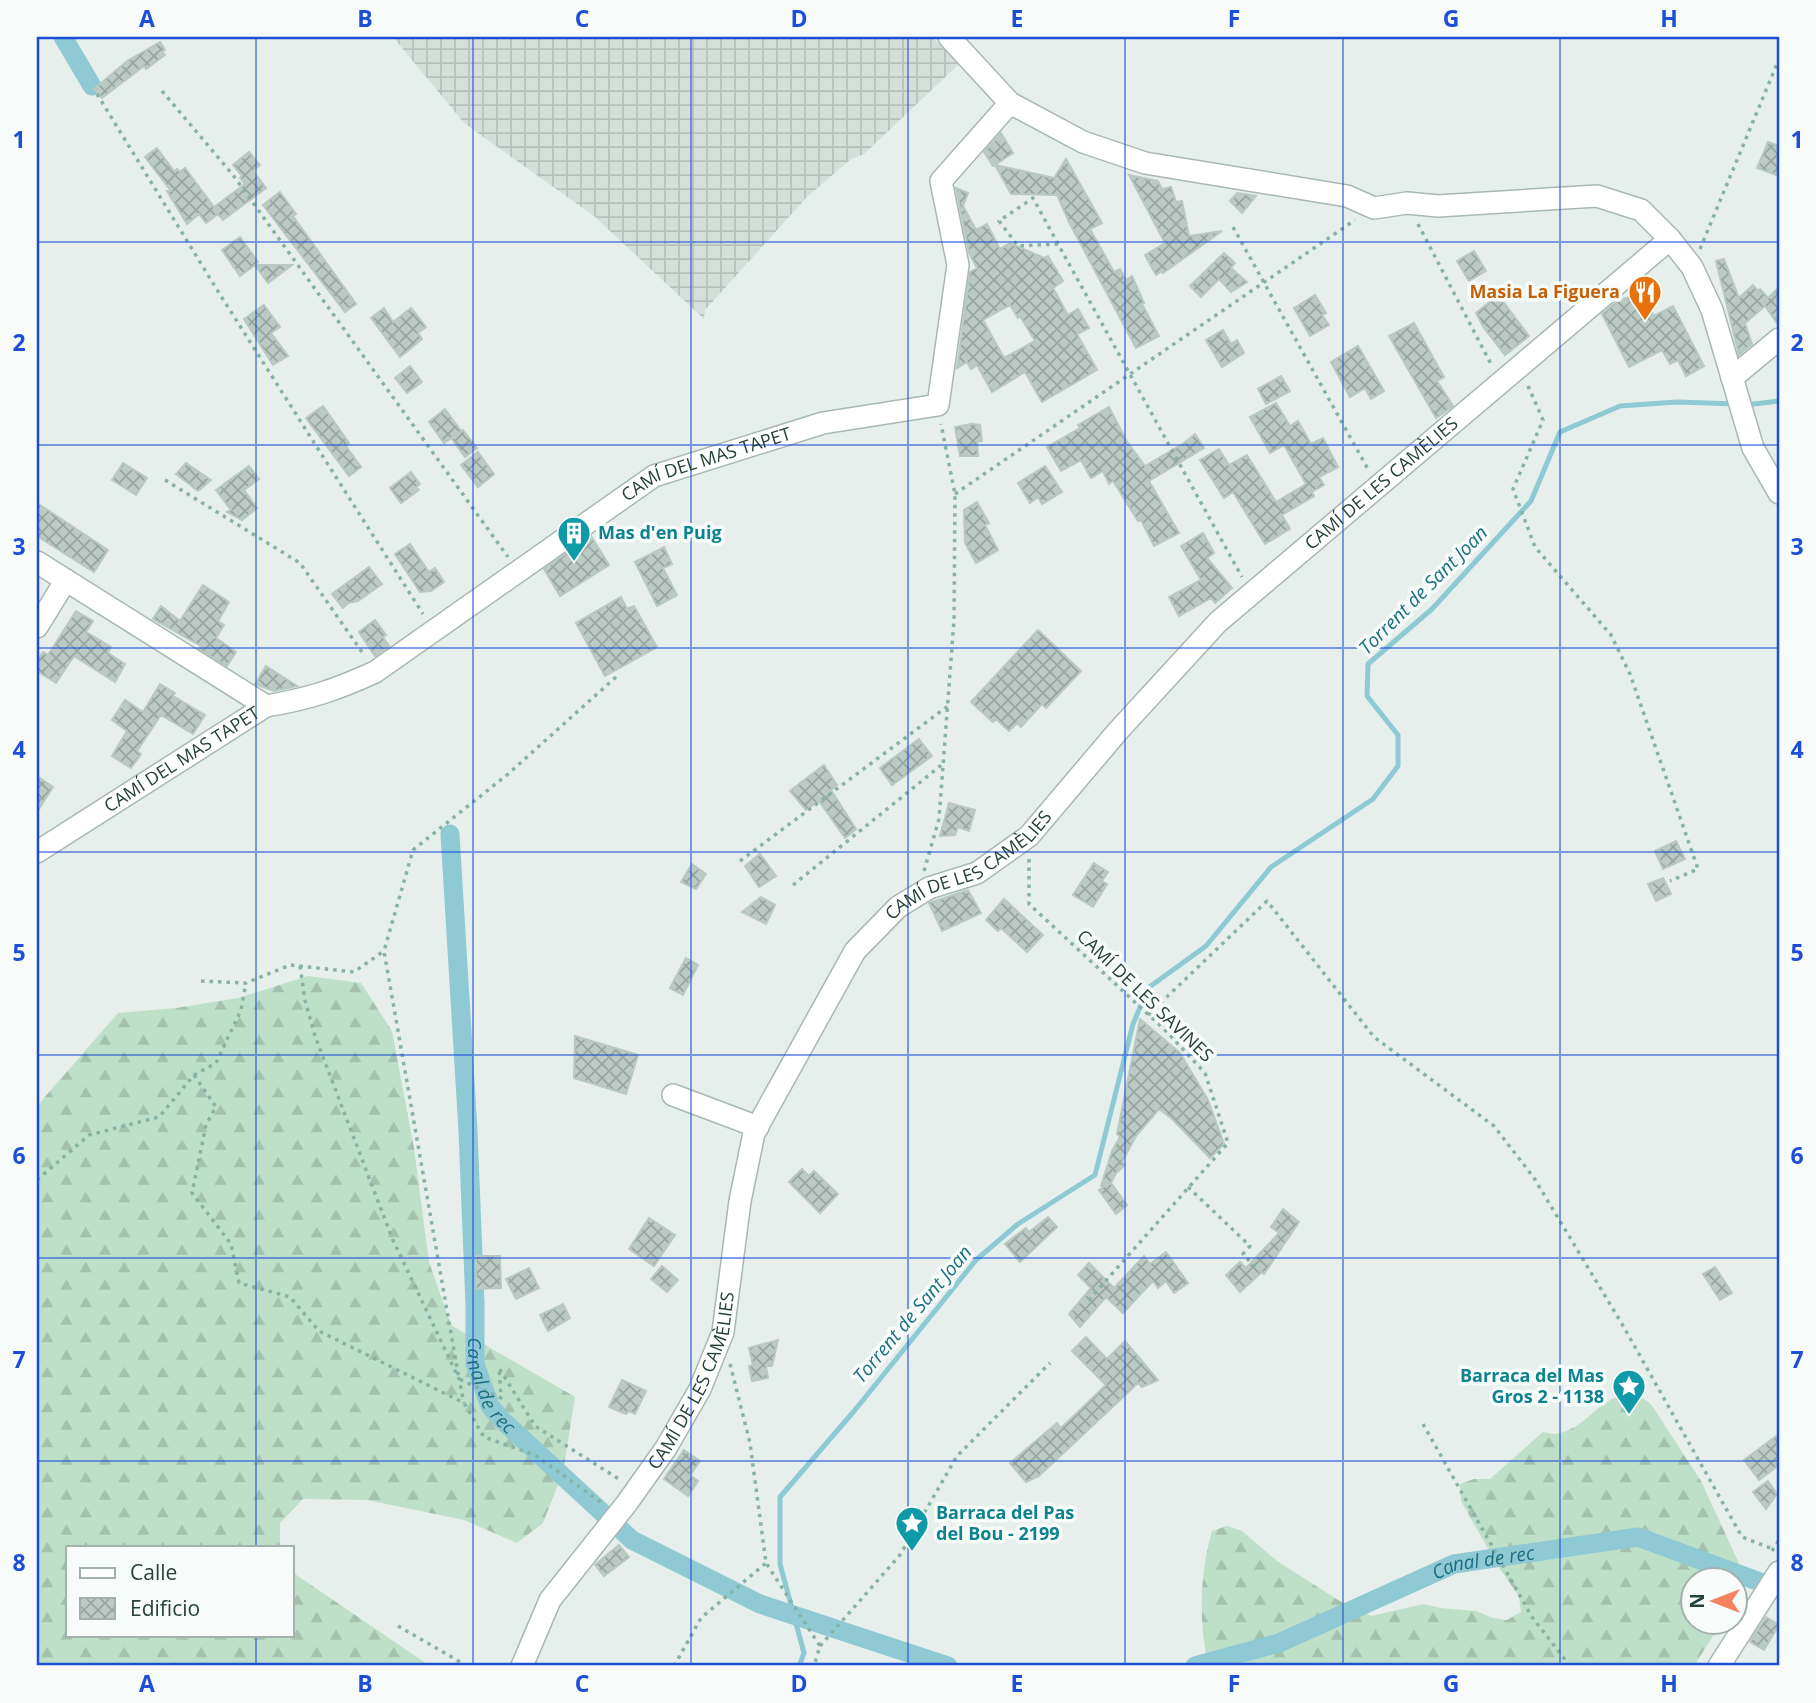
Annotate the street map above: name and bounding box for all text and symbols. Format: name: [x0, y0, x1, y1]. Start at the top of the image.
text: A: [139, 2, 155, 34]
text: B: [357, 2, 373, 34]
text: C: [575, 2, 589, 34]
text: D: [790, 2, 808, 34]
text: E: [1011, 2, 1023, 34]
text: F: [1228, 2, 1240, 34]
text: G: [1443, 2, 1459, 34]
text: H: [1660, 2, 1678, 34]
text: 1: [12, 123, 26, 155]
text: 1: [1790, 123, 1804, 155]
restaurant icon: Masia La Figuera: [1626, 273, 1664, 322]
place label: Masia La Figuera: [1469, 279, 1620, 303]
text: 2: [12, 326, 26, 358]
text: 2: [1790, 326, 1804, 358]
street label: CAMÍ DE LES CAMÈLIES: [1299, 411, 1463, 554]
street label: CAMÍ DEL MAS TAPET: [616, 421, 794, 506]
building icon: Mas d'en Puig: [555, 514, 593, 563]
place label: Mas d'en Puig: [598, 520, 722, 544]
water label: Torrent de Sant Joan: [1353, 520, 1493, 660]
text: 3: [12, 530, 26, 562]
text: 3: [1790, 530, 1804, 562]
street label: CAMÍ DEL MAS TAPET: [99, 700, 264, 817]
text: 4: [12, 733, 26, 765]
text: 4: [1790, 733, 1804, 765]
street label: CAMÍ DE LES CAMÈLIES: [879, 805, 1057, 924]
street label: CAMÍ DE LES SAVINES: [1072, 924, 1219, 1067]
text: 5: [12, 936, 26, 968]
text: 5: [1790, 936, 1804, 968]
text: 6: [12, 1139, 26, 1171]
text: 6: [1790, 1139, 1804, 1171]
water label: Torrent de Sant Joan: [847, 1240, 977, 1388]
street label: CAMÍ DE LES CAMÈLIES: [642, 1290, 739, 1474]
water label: Canal de rec: [461, 1337, 522, 1440]
text: 7: [12, 1343, 26, 1375]
text: 7: [1790, 1343, 1804, 1375]
place label: Barraca del Mas Gros 2 - 1138: [1460, 1363, 1604, 1408]
place icon: Barraca del Mas Gros 2 - 1138: [1610, 1367, 1648, 1416]
place label: Barraca del Pas del Bou - 2199: [936, 1500, 1074, 1545]
place icon: Barraca del Pas del Bou - 2199: [893, 1504, 931, 1553]
water label: Canal de rec: [1427, 1539, 1536, 1585]
text: 8: [12, 1546, 26, 1578]
legend: [66, 1546, 294, 1636]
text: 8: [1790, 1546, 1804, 1578]
text: Calle: [130, 1558, 177, 1586]
north arrow: [1680, 1566, 1750, 1636]
text: N: [1684, 1593, 1710, 1609]
text: Edificio: [130, 1594, 200, 1622]
text: A: [139, 1667, 155, 1699]
text: B: [357, 1667, 373, 1699]
text: C: [575, 1667, 589, 1699]
text: D: [790, 1667, 808, 1699]
text: E: [1011, 1667, 1023, 1699]
text: F: [1228, 1667, 1240, 1699]
text: G: [1443, 1667, 1459, 1699]
text: H: [1660, 1667, 1678, 1699]

